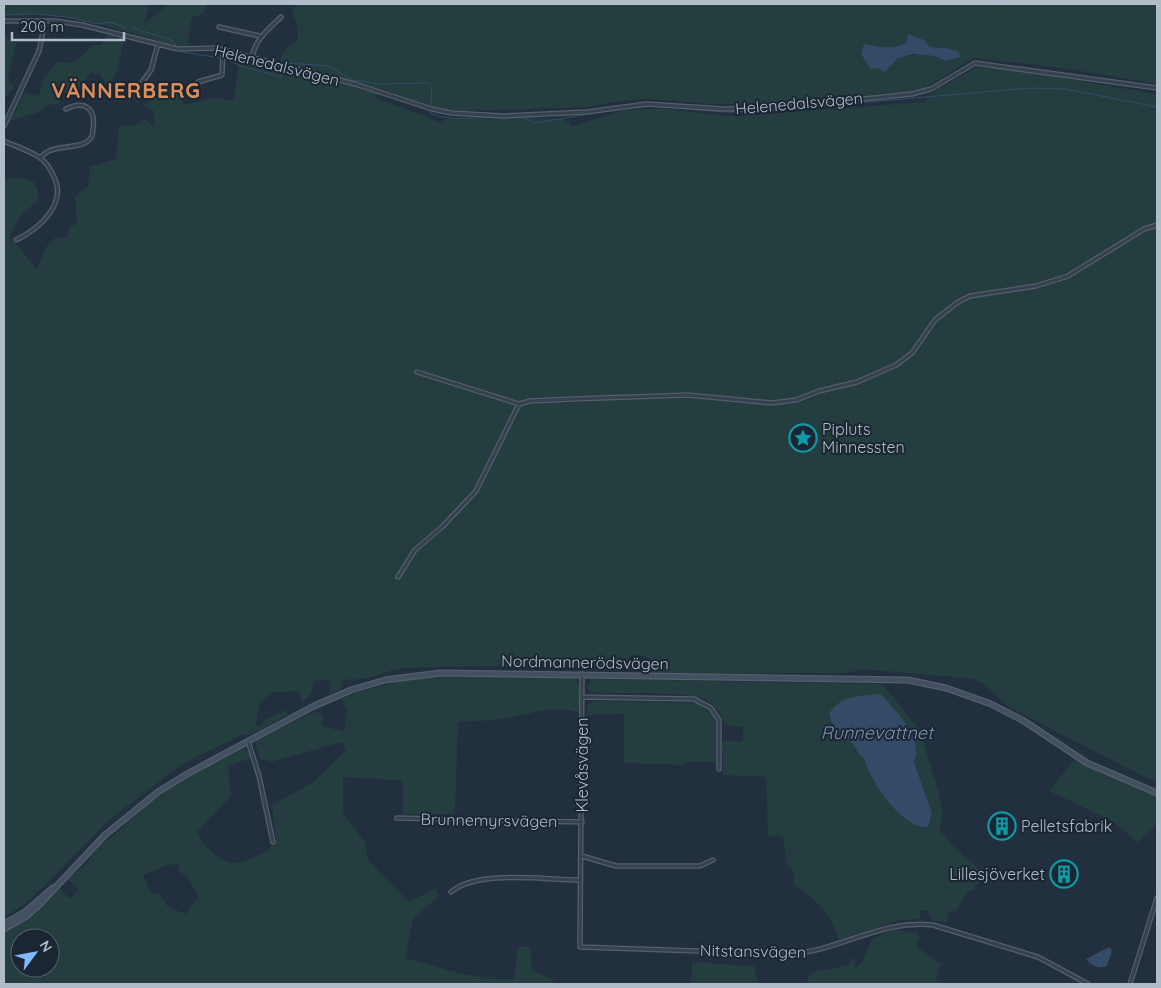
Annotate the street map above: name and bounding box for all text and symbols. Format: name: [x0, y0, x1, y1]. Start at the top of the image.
scale bar: [12, 10, 125, 42]
text: 200 m: [20, 17, 64, 36]
street label: Helenedalsvägen: [212, 40, 342, 90]
district label: VÄNNERBERG: [51, 77, 201, 103]
street label: Helenedalsvägen: [734, 87, 864, 119]
place label: Pipluts Minnessten: [822, 419, 905, 457]
place icon: Pipluts Minnessten: [788, 423, 818, 453]
street label: Nordmannerödsvägen: [501, 651, 669, 673]
street label: Klevåsvägen: [572, 718, 592, 813]
water label: Runnevattnet: [821, 721, 935, 744]
street label: Brunnemyrsvägen: [421, 809, 557, 831]
building icon: Pelletsfabrik: [987, 811, 1017, 841]
place label: Pelletsfabrik: [1021, 816, 1112, 836]
building icon: Lillesjöverket: [1049, 859, 1079, 889]
place label: Lillesjöverket: [949, 864, 1045, 884]
north arrow: [10, 928, 60, 978]
text: N: [36, 937, 56, 955]
street label: Nitstansvägen: [700, 940, 806, 962]

